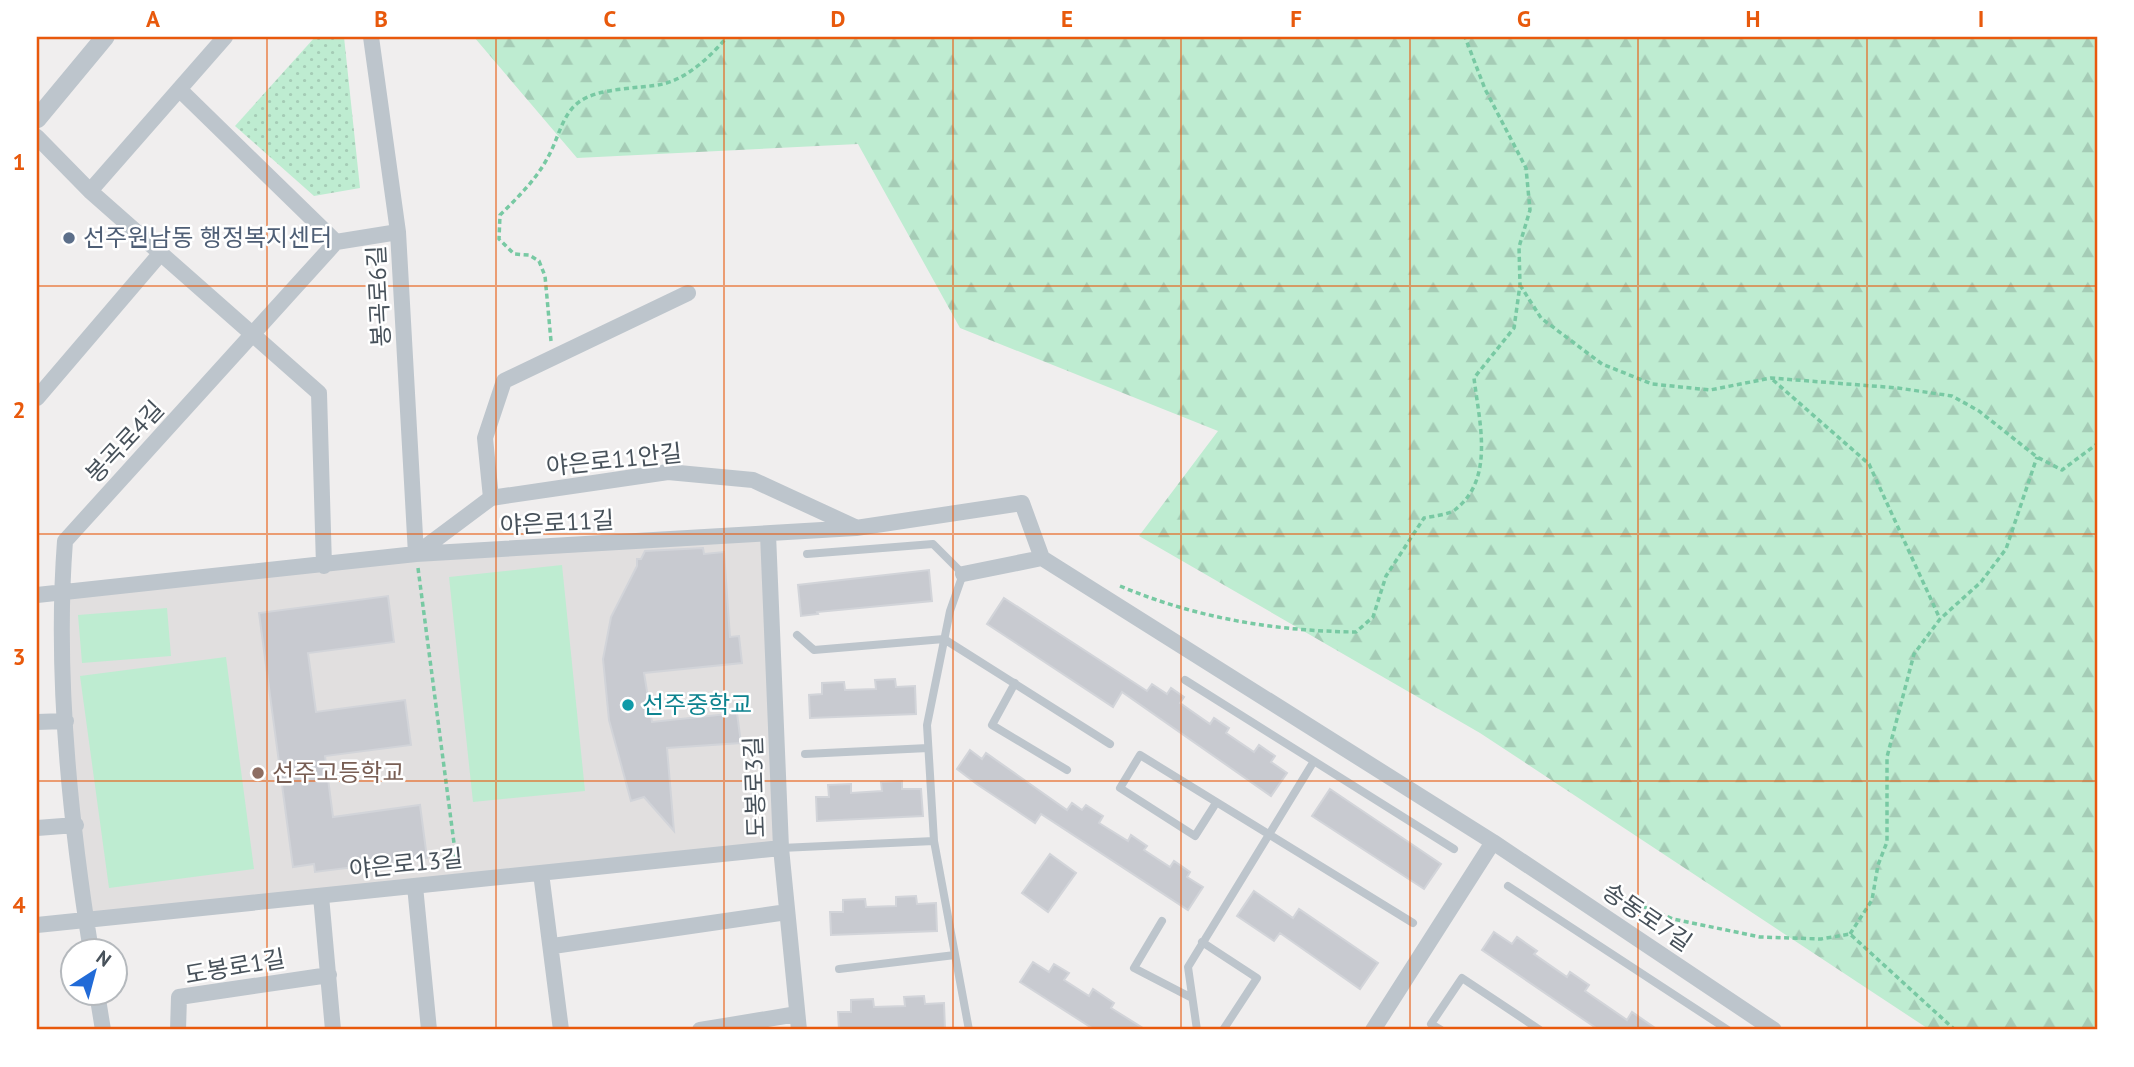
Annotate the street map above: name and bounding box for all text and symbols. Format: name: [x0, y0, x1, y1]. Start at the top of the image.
text: A: [146, 4, 160, 33]
text: B: [374, 4, 388, 33]
text: C: [604, 4, 617, 33]
text: D: [831, 4, 845, 33]
text: E: [1061, 4, 1073, 33]
text: F: [1290, 4, 1302, 33]
text: G: [1517, 4, 1531, 33]
text: H: [1746, 4, 1760, 33]
text: I: [1978, 4, 1984, 33]
text: 1: [12, 147, 26, 176]
place label: 선주원남동 행정복지센터: [83, 222, 332, 253]
marker: 선주원남동 행정복지센터: [61, 230, 77, 246]
street label: 봉곡로6길: [360, 245, 397, 347]
street label: 봉곡로4길: [79, 394, 171, 489]
text: 2: [12, 395, 26, 424]
street label: 야은로11안길: [544, 437, 683, 482]
street label: 야은로11길: [499, 504, 615, 541]
text: 3: [12, 642, 26, 671]
place label: 선주중학교: [642, 689, 752, 720]
marker: 선주중학교: [620, 697, 636, 713]
street label: 도봉로3길: [737, 736, 772, 838]
place label: 선주고등학교: [272, 757, 404, 788]
marker: 선주고등학교: [250, 765, 266, 781]
street label: 야은로13길: [347, 842, 464, 885]
street label: 송동로7길: [1597, 875, 1698, 958]
text: 4: [12, 890, 26, 919]
north arrow: [60, 937, 130, 1007]
street label: 도봉로1길: [182, 942, 288, 991]
text: N: [92, 945, 116, 972]

